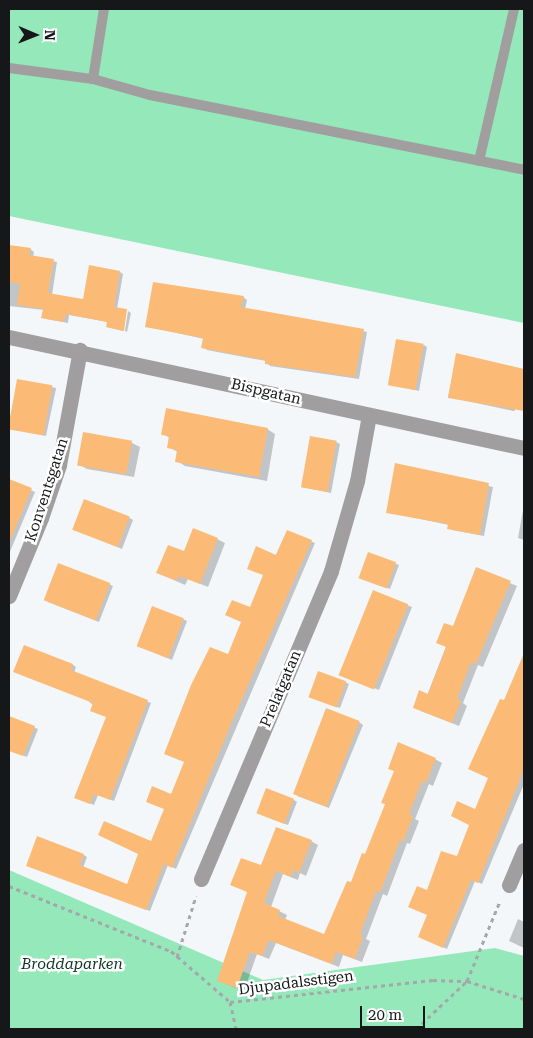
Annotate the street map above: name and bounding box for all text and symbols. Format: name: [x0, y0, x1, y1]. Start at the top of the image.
north arrow: [10, 10, 60, 60]
text: N: [42, 30, 58, 41]
street label: Bispgatan: [229, 375, 303, 409]
street label: Konventsgatan: [22, 436, 72, 544]
street label: Prelatgatan: [257, 648, 305, 730]
park label: Broddaparken: [21, 956, 123, 974]
street label: Djupadalsstigen: [237, 967, 355, 999]
scale bar: [363, 996, 428, 1028]
text: 20 m: [368, 1006, 402, 1024]

